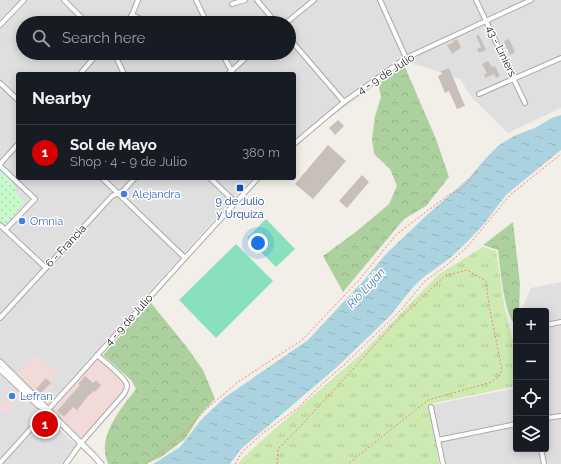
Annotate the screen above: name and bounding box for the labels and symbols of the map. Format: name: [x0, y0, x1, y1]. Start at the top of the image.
street label: 43 - Liniers: [483, 23, 519, 79]
street label: 4 - 9 de Julio: [355, 51, 417, 97]
marker: 9 de Julio y Urquiza: [235, 183, 245, 193]
place label: Alejandra: [132, 188, 180, 201]
marker: Alejandra: [119, 189, 129, 199]
place label: 9 de Julio y Urquiza: [216, 195, 265, 221]
place label: Omnia: [30, 215, 63, 228]
marker: Omnia: [17, 216, 27, 226]
street label: 6 - Francia: [43, 222, 89, 270]
your location: [248, 233, 268, 253]
water label: Río Luján: [344, 265, 388, 311]
street label: 4 - 9 de Julio: [102, 291, 156, 349]
place label: Lefran: [20, 390, 53, 403]
marker: Lefran: [7, 391, 17, 401]
pin: 1: [32, 409, 58, 439]

